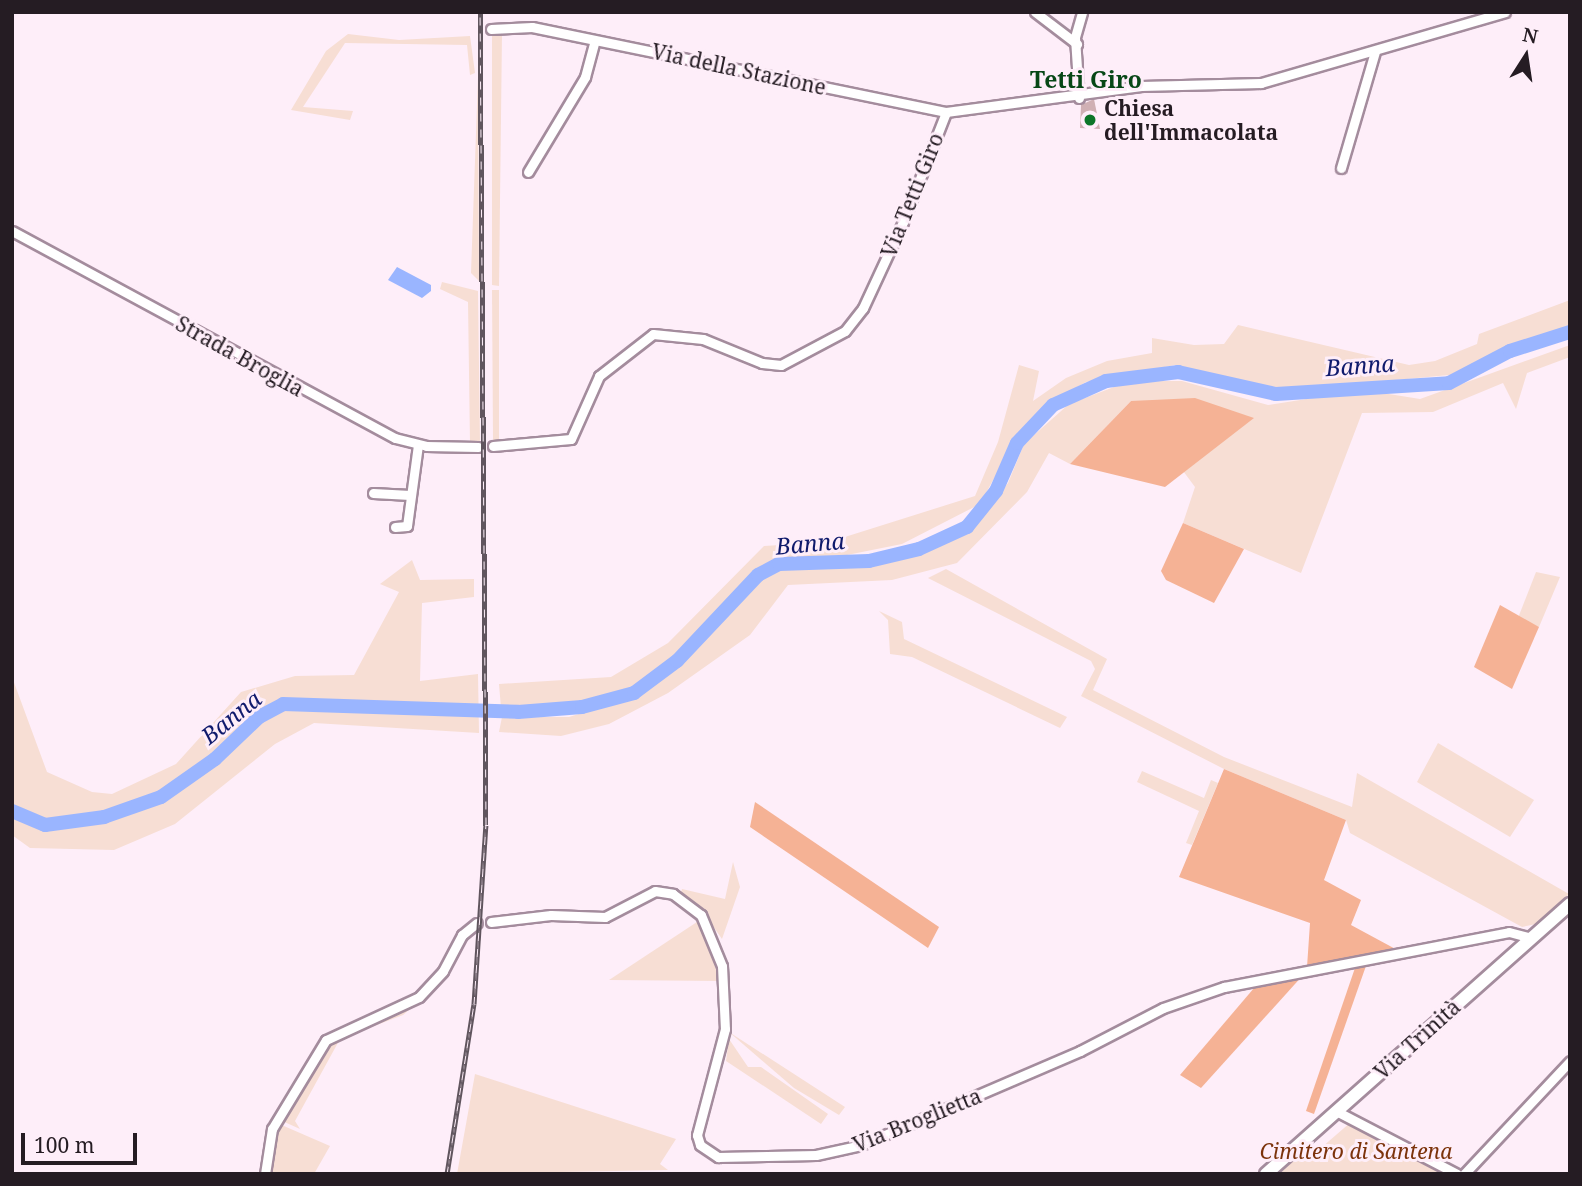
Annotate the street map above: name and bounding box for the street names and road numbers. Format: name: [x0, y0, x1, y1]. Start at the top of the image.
street label: Via della Stazione: [650, 38, 828, 100]
street label: Via Tetti Giro: [876, 129, 948, 261]
street label: Strada Broglia: [172, 310, 308, 402]
street label: Via Trinità: [1369, 994, 1465, 1084]
street label: Via Broglietta: [849, 1083, 985, 1157]

